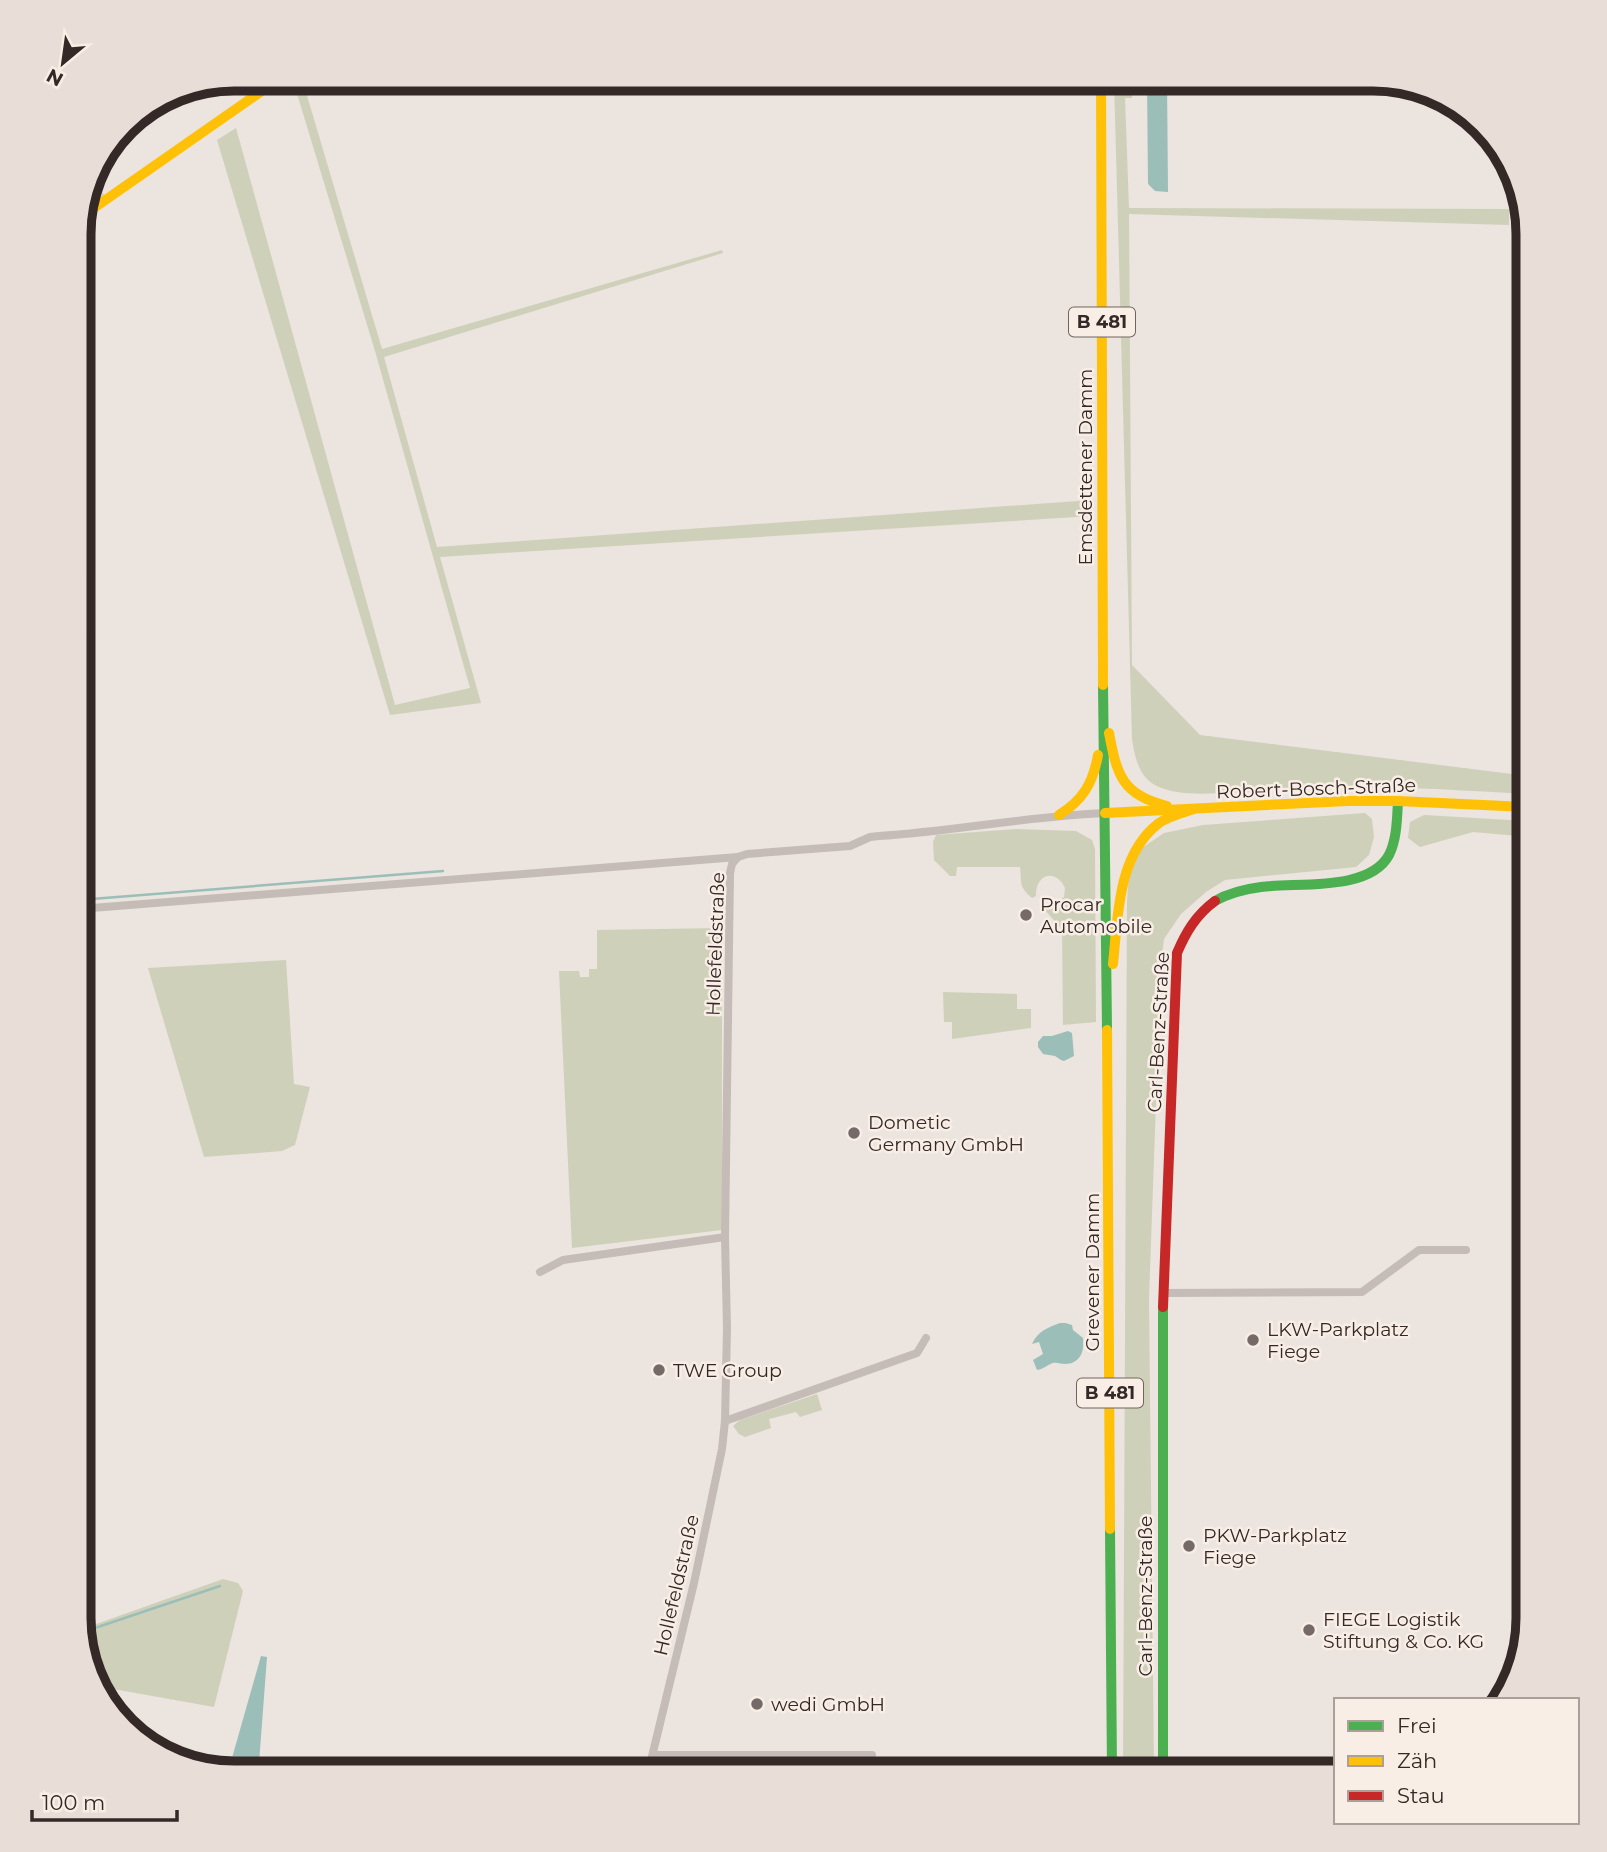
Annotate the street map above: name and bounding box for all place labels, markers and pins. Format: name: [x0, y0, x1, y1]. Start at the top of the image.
place label: Procar Automobile: [1040, 893, 1152, 938]
marker: Procar Automobile: [1018, 907, 1034, 923]
place label: Dometic Germany GmbH: [868, 1111, 1024, 1156]
marker: Dometic Germany GmbH: [846, 1125, 862, 1141]
place label: LKW-Parkplatz Fiege: [1267, 1318, 1409, 1363]
marker: LKW-Parkplatz Fiege: [1245, 1332, 1261, 1348]
place label: TWE Group: [673, 1359, 782, 1382]
marker: TWE Group: [651, 1362, 667, 1378]
place label: PKW-Parkplatz Fiege: [1203, 1524, 1347, 1569]
marker: PKW-Parkplatz Fiege: [1181, 1538, 1197, 1554]
place label: FIEGE Logistik Stiftung & Co. KG: [1323, 1608, 1484, 1653]
marker: FIEGE Logistik Stiftung & Co. KG: [1301, 1622, 1317, 1638]
place label: wedi GmbH: [771, 1693, 885, 1716]
marker: wedi GmbH: [749, 1696, 765, 1712]

